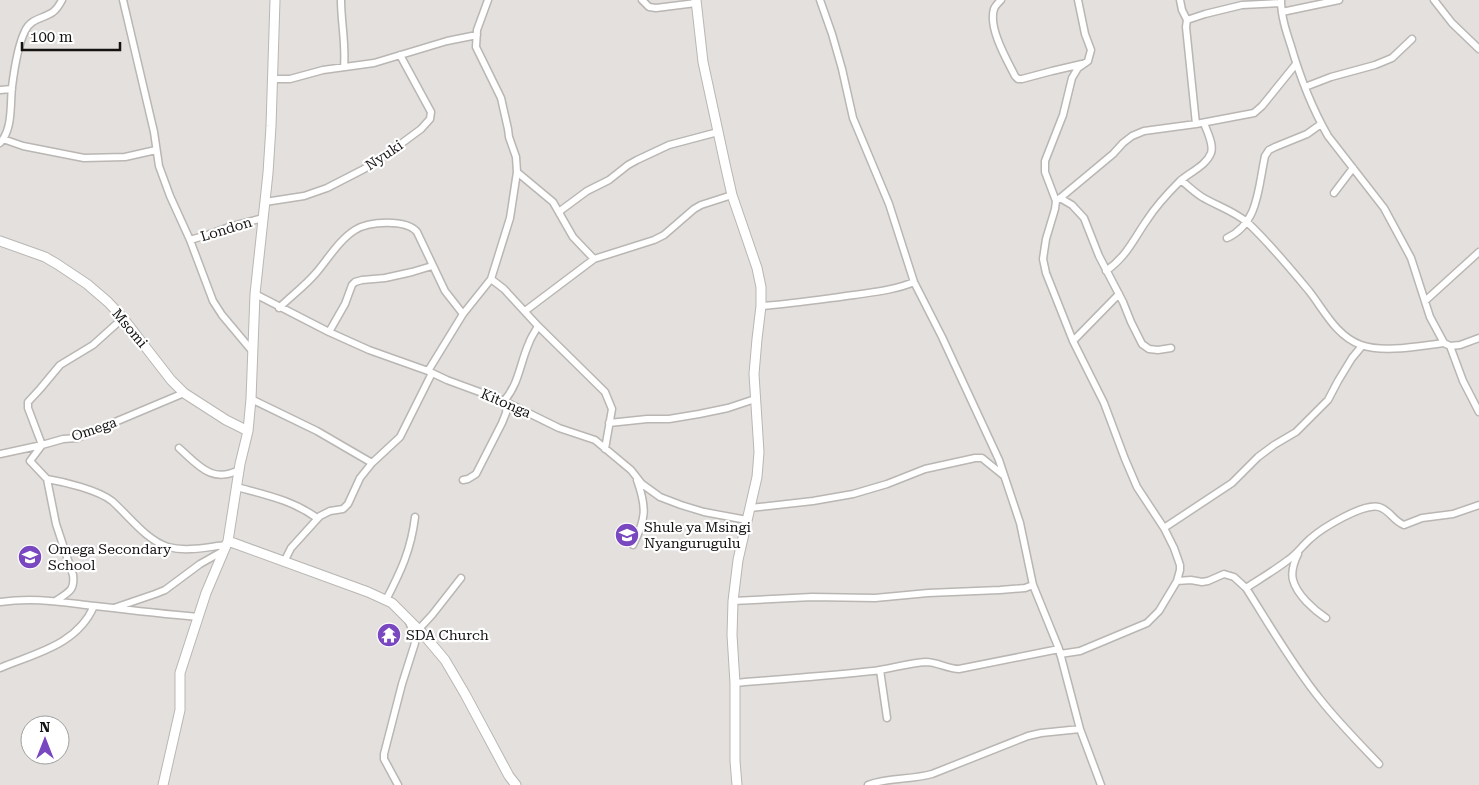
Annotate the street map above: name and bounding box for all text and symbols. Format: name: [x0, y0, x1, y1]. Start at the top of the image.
scale bar: [22, 20, 120, 52]
text: 100 m: [30, 28, 73, 46]
street label: Nyuki: [362, 136, 406, 173]
street label: London: [198, 214, 254, 244]
street label: Msomi: [109, 305, 151, 351]
street label: Kitonga: [479, 385, 534, 421]
street label: Omega: [69, 414, 119, 444]
place label: Shule ya Msingi Nyangurugulu: [644, 519, 751, 551]
school or university icon: Shule ya Msingi Nyangurugulu: [614, 522, 640, 548]
place label: Omega Secondary School: [48, 541, 172, 573]
school or university icon: Omega Secondary School: [17, 544, 43, 570]
temple icon: SDA Church: [376, 622, 402, 648]
place label: SDA Church: [406, 627, 489, 643]
north arrow: [20, 715, 70, 765]
text: N: [40, 719, 51, 735]

